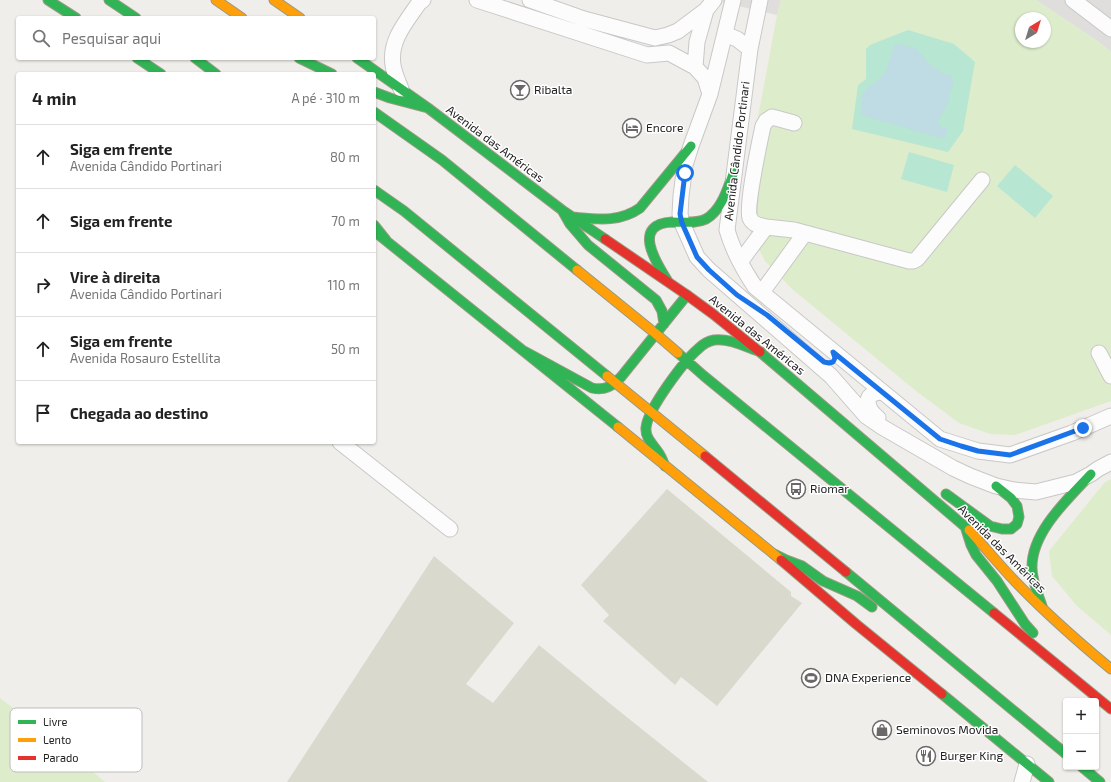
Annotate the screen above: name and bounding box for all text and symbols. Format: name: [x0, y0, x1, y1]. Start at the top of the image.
north arrow: [1015, 12, 1051, 48]
search box: [16, 16, 376, 60]
icon: search: [30, 27, 52, 49]
text: Pesquisar aqui: [62, 29, 161, 47]
bar icon: Ribalta: [509, 79, 531, 101]
street label: Avenida Cândido Portinari: [721, 80, 752, 221]
place label: Ribalta: [534, 82, 572, 96]
text: 4 min: [32, 88, 76, 108]
text: A pé · 310 m: [291, 90, 360, 106]
street label: Avenida das Américas: [444, 102, 547, 185]
hotel icon: Encore: [621, 117, 643, 139]
place label: Encore: [646, 120, 683, 134]
text: Siga em frente: [70, 140, 172, 158]
icon: ahead: [32, 146, 54, 168]
text: 80 m: [330, 149, 360, 165]
text: Avenida Cândido Portinari: [70, 158, 222, 174]
route start: [676, 164, 694, 182]
icon: ahead: [32, 210, 54, 232]
text: Siga em frente: [70, 212, 172, 230]
text: 70 m: [331, 213, 360, 229]
text: Vire à direita: [70, 268, 160, 286]
icon: right: [32, 274, 54, 296]
text: 110 m: [328, 277, 360, 293]
text: Avenida Cândido Portinari: [70, 286, 222, 302]
street label: Avenida das Américas: [707, 291, 808, 377]
text: Siga em frente: [70, 332, 172, 350]
icon: ahead: [32, 338, 54, 360]
text: 50 m: [331, 341, 360, 357]
text: Avenida Rosauro Estellita: [70, 350, 221, 366]
icon: arrive: [32, 402, 54, 424]
text: Chegada ao destino: [70, 404, 208, 422]
route end: [1074, 419, 1092, 437]
bus stop icon: Riomar: [785, 478, 807, 500]
place label: Riomar: [810, 481, 849, 495]
street label: Avenida das Américas: [956, 501, 1050, 595]
sports icon: DNA Experience: [800, 667, 822, 689]
place label: DNA Experience: [825, 670, 911, 684]
map controls: [1063, 698, 1099, 770]
button: +: [1063, 698, 1099, 734]
legend: [10, 708, 142, 772]
text: Livre: [43, 715, 67, 728]
shop icon: Seminovos Movida: [871, 719, 893, 741]
place label: Seminovos Movida: [896, 722, 998, 736]
text: Lento: [43, 733, 71, 746]
button: −: [1063, 734, 1099, 770]
restaurant icon: Burger King: [915, 745, 937, 767]
place label: Burger King: [940, 748, 1003, 762]
text: Parado: [43, 751, 79, 764]

